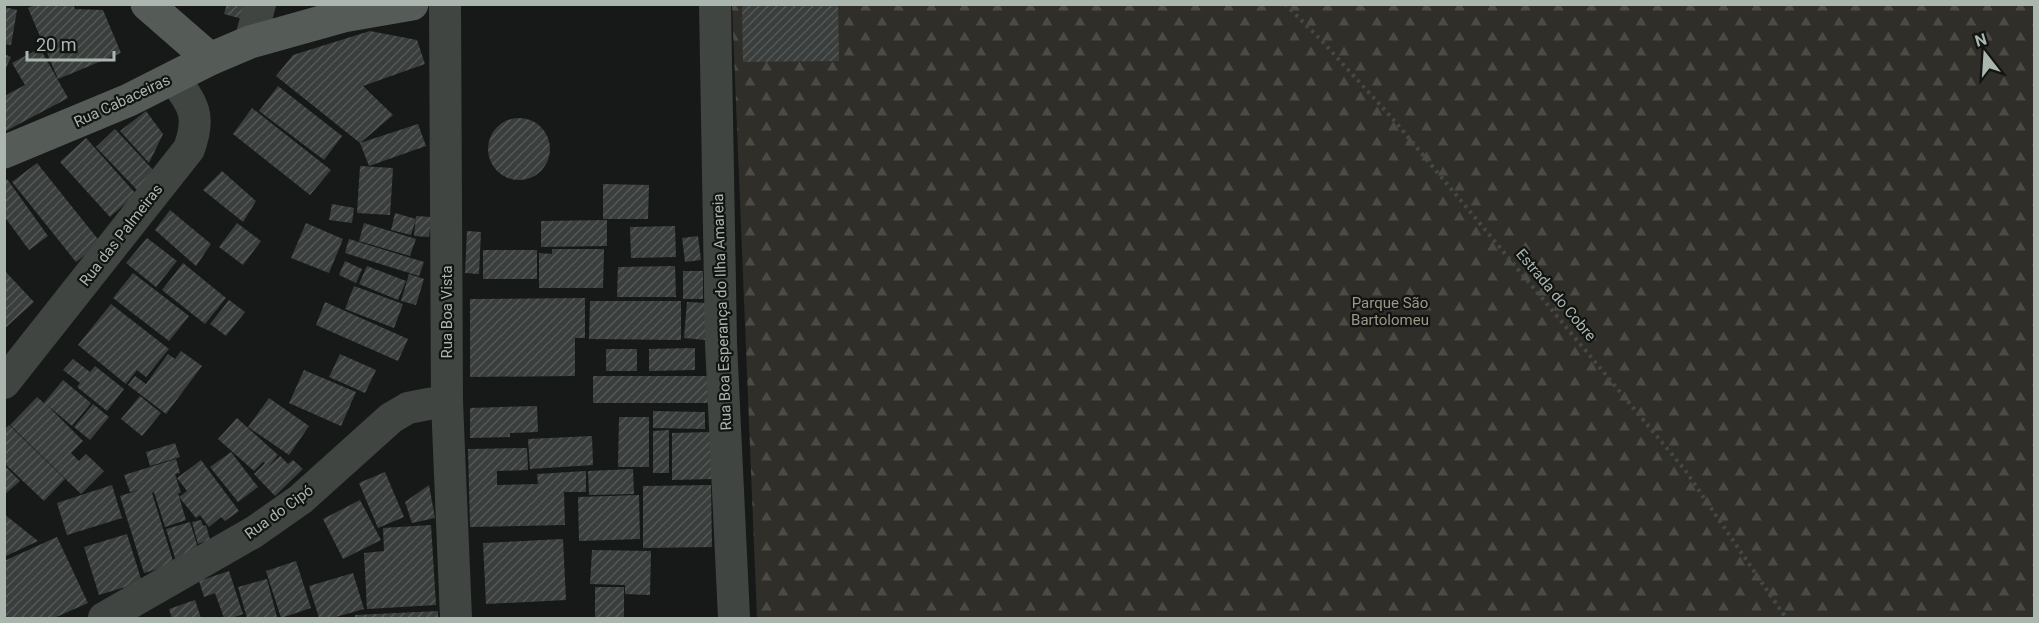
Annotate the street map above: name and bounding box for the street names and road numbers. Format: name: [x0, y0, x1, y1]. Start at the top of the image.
street label: Rua Cabaceiras: [71, 71, 173, 131]
street label: Rua das Palmeiras: [76, 181, 166, 289]
street label: Rua Boa Esperança do Ilha Amareia: [709, 193, 735, 431]
street label: Estrada do Cobre: [1512, 245, 1600, 345]
street label: Rua Boa Vista: [438, 265, 456, 359]
street label: Rua do Cipó: [241, 481, 317, 543]

